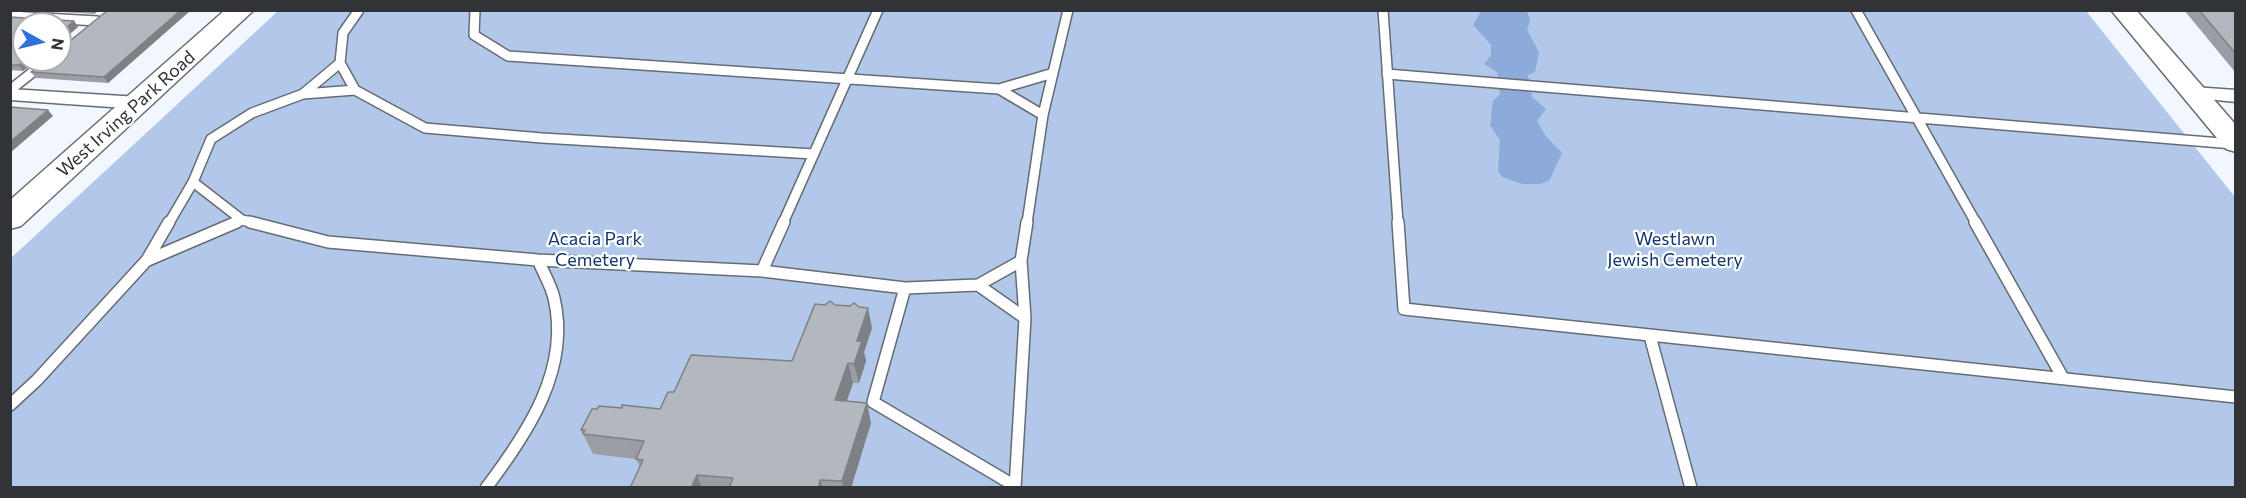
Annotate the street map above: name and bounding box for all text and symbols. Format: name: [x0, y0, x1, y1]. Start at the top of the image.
north arrow: [12, 12, 72, 72]
text: N: [48, 37, 69, 52]
street label: West Irving Park Road: [53, 46, 199, 182]
park label: Acacia Park Cemetery: [548, 228, 642, 270]
park label: Westlawn Jewish Cemetery: [1607, 228, 1743, 270]

